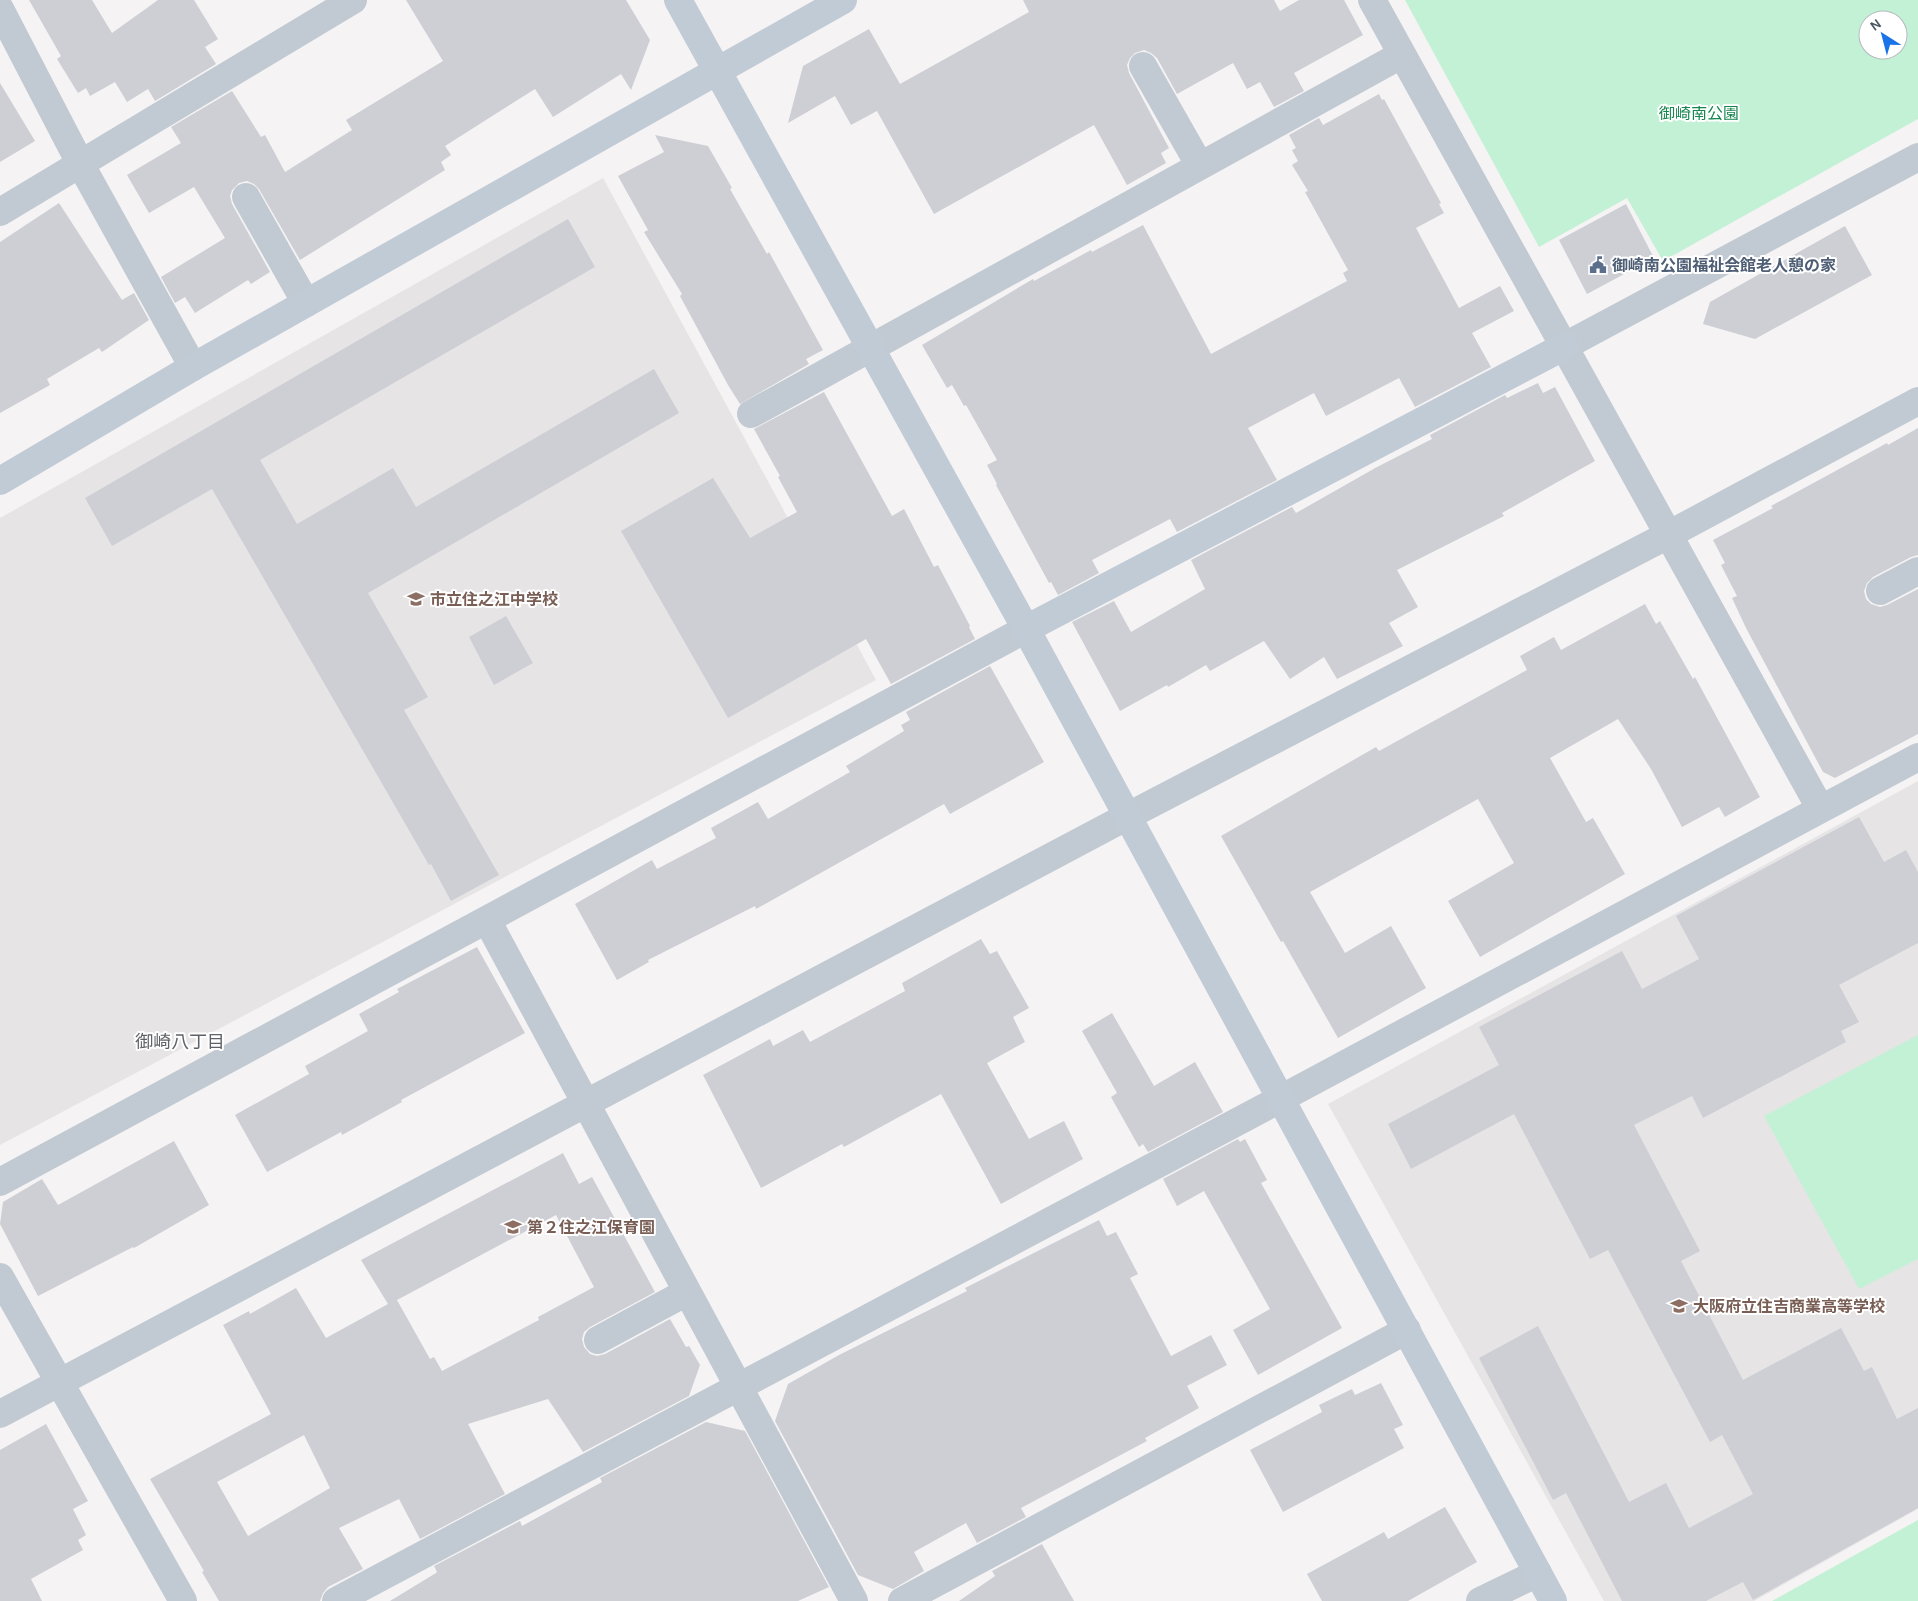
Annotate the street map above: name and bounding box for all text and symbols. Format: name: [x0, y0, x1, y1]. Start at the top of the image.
north arrow: [1858, 10, 1908, 60]
text: N: [1867, 15, 1885, 35]
park label: 御崎南公園: [1659, 104, 1739, 123]
public building icon: 御崎南公園福祉会館老人憩の家: [1588, 255, 1608, 275]
place label: 御崎南公園福祉会館老人憩の家: [1612, 256, 1836, 275]
school or university icon: 市立住之江中学校: [406, 589, 426, 609]
place label: 市立住之江中学校: [430, 590, 558, 609]
district label: 御崎八丁目: [135, 1031, 225, 1053]
school or university icon: 第２住之江保育園: [503, 1217, 523, 1237]
place label: 第２住之江保育園: [527, 1218, 655, 1237]
school or university icon: 大阪府立住吉商業高等学校: [1669, 1296, 1689, 1316]
place label: 大阪府立住吉商業高等学校: [1693, 1297, 1885, 1316]

